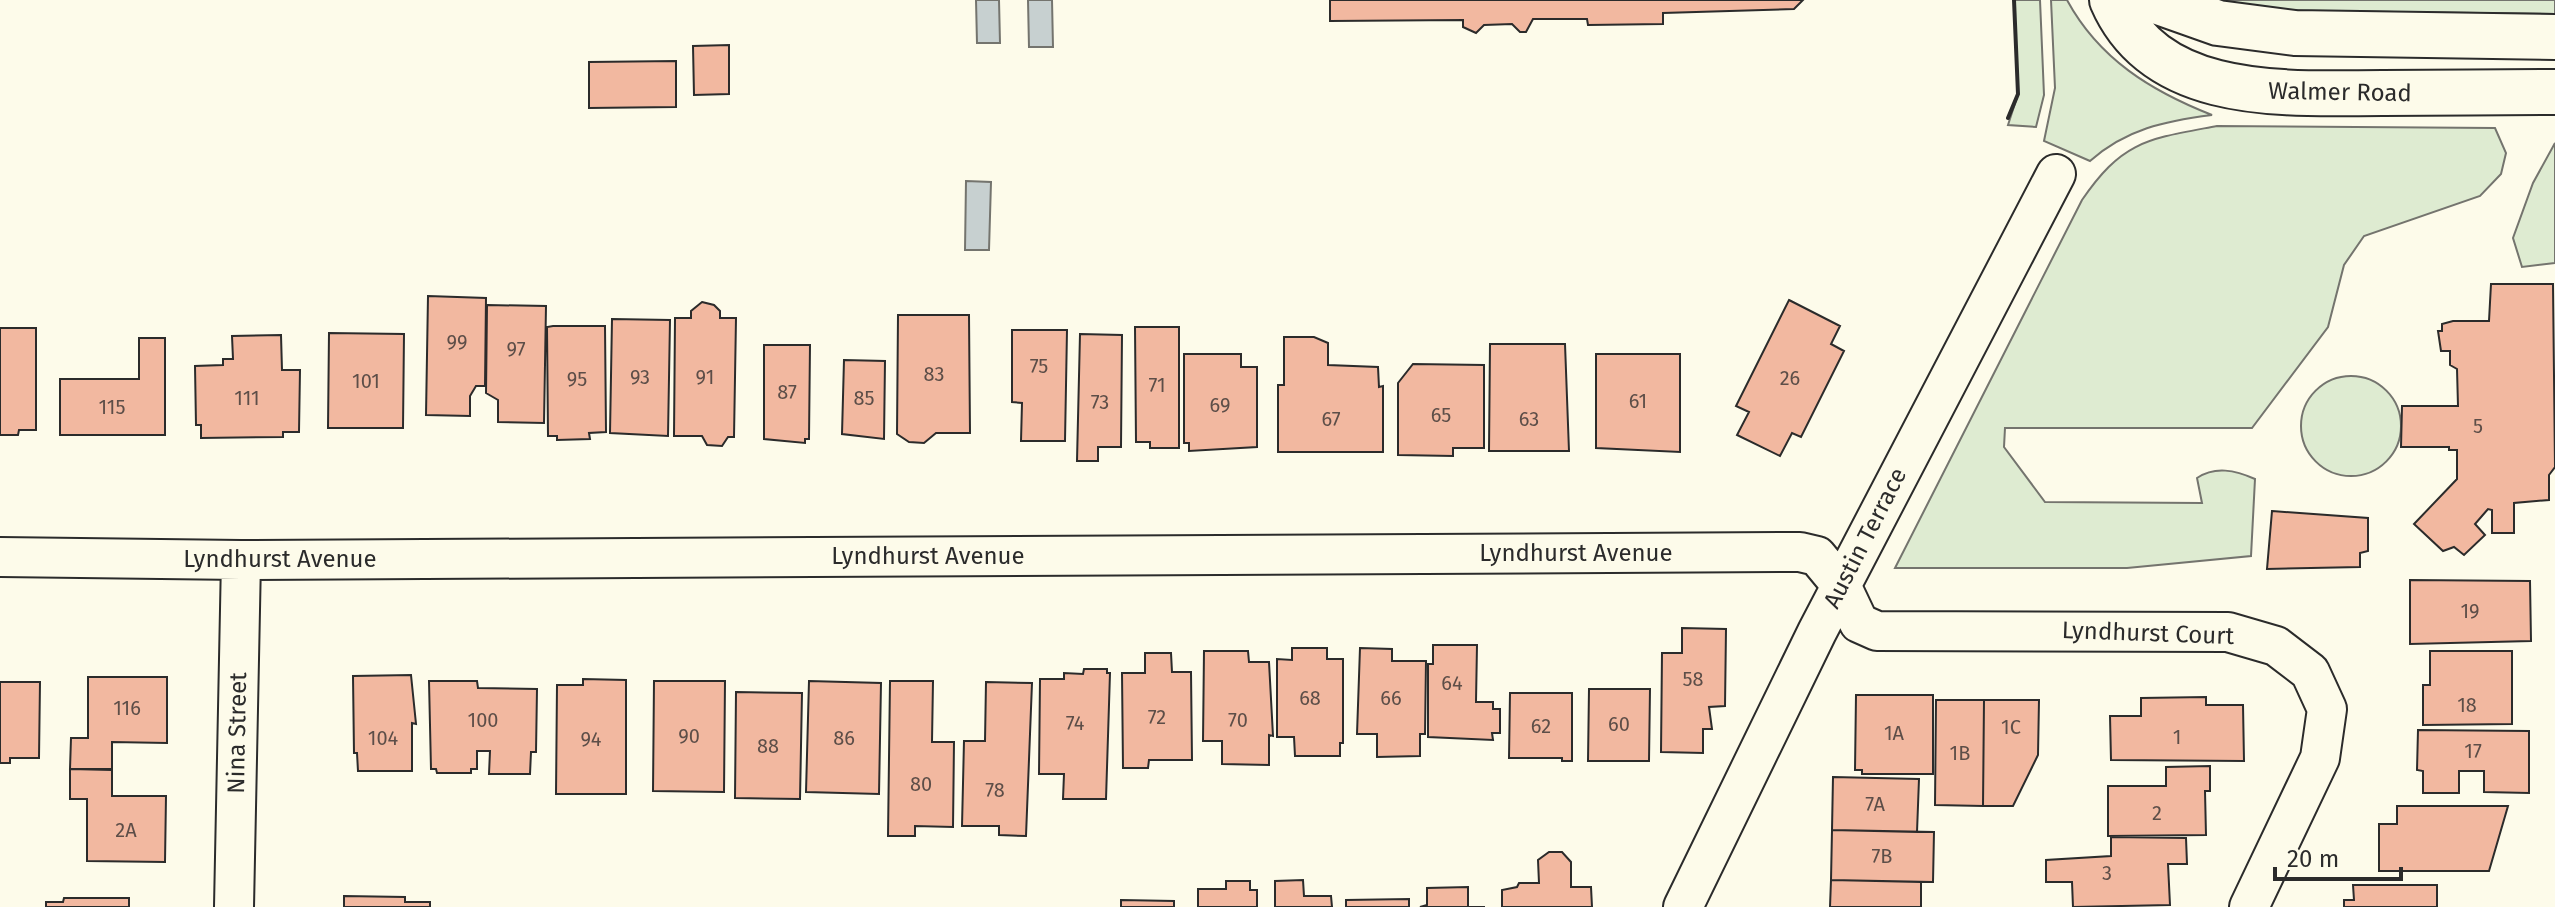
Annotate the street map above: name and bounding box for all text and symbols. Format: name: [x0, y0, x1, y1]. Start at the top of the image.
street label: Walmer Road: [2268, 77, 2412, 107]
house number: 99: [447, 330, 468, 354]
house number: 97: [506, 337, 526, 361]
house number: 75: [1030, 354, 1048, 378]
house number: 83: [924, 362, 945, 386]
house number: 93: [630, 365, 650, 389]
house number: 91: [696, 365, 714, 389]
house number: 26: [1780, 366, 1800, 390]
house number: 95: [567, 367, 587, 391]
house number: 101: [352, 369, 380, 393]
house number: 71: [1148, 373, 1166, 397]
house number: 87: [777, 380, 797, 404]
house number: 111: [234, 386, 260, 410]
house number: 85: [853, 386, 875, 410]
house number: 61: [1629, 389, 1647, 413]
house number: 73: [1091, 390, 1109, 414]
house number: 69: [1210, 393, 1230, 417]
house number: 115: [98, 395, 126, 419]
house number: 65: [1431, 403, 1451, 427]
house number: 67: [1321, 407, 1341, 431]
house number: 63: [1519, 407, 1539, 431]
house number: 5: [2473, 414, 2483, 438]
street label: Austin Terrace: [1818, 463, 1912, 613]
street label: Lyndhurst Avenue: [1479, 539, 1673, 567]
street label: Lyndhurst Avenue: [831, 542, 1025, 570]
street label: Lyndhurst Avenue: [183, 545, 377, 573]
house number: 19: [2460, 599, 2480, 623]
street label: Lyndhurst Court: [2061, 616, 2235, 650]
house number: 58: [1682, 667, 1704, 691]
house number: 64: [1441, 671, 1463, 695]
street label: Nina Street: [222, 672, 252, 794]
house number: 68: [1299, 686, 1321, 710]
house number: 66: [1380, 686, 1402, 710]
house number: 18: [2457, 693, 2477, 717]
house number: 116: [113, 696, 141, 720]
house number: 72: [1148, 705, 1166, 729]
house number: 100: [468, 708, 498, 732]
house number: 70: [1228, 708, 1248, 732]
house number: 74: [1066, 711, 1085, 735]
house number: 60: [1608, 712, 1630, 736]
house number: 62: [1531, 714, 1551, 738]
house number: 1C: [2001, 715, 2021, 739]
house number: 1A: [1884, 721, 1905, 745]
house number: 90: [678, 724, 700, 748]
house number: 1: [2173, 725, 2181, 749]
house number: 104: [368, 726, 399, 750]
house number: 86: [833, 726, 855, 750]
house number: 94: [581, 727, 602, 751]
house number: 88: [757, 734, 779, 758]
house number: 17: [2464, 739, 2482, 763]
house number: 1B: [1950, 741, 1970, 765]
house number: 80: [910, 772, 932, 796]
house number: 78: [985, 778, 1005, 802]
house number: 7A: [1865, 792, 1885, 816]
house number: 2: [2152, 801, 2162, 825]
house number: 2A: [115, 818, 137, 842]
scale bar: [2275, 831, 2401, 881]
house number: 7B: [1871, 844, 1893, 868]
text: 20 m: [2287, 845, 2339, 873]
house number: 3: [2102, 861, 2112, 885]

